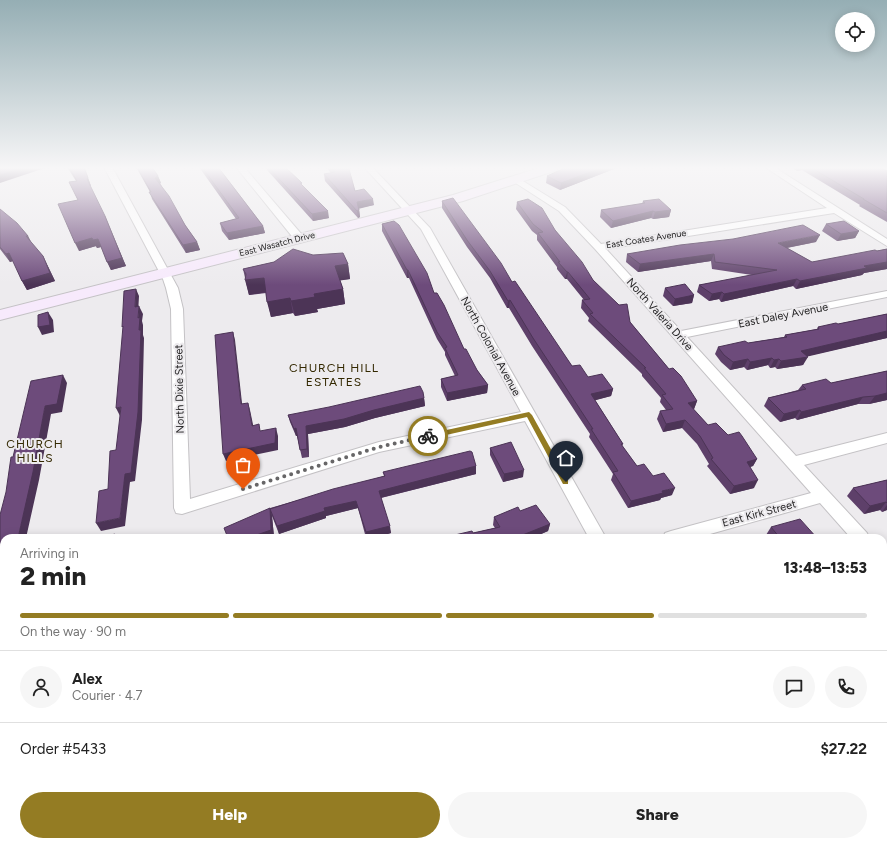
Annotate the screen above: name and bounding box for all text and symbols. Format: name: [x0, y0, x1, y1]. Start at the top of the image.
map controls: [835, 12, 875, 52]
button: locate: [835, 12, 875, 52]
street label: East Coates Avenue: [605, 227, 687, 250]
street label: East Wasatch Drive: [238, 229, 316, 258]
street label: North Valeria Drive: [624, 275, 696, 353]
street label: North Colonial Avenue: [458, 294, 523, 398]
street label: East Daley Avenue: [737, 300, 829, 331]
street label: North Dixie Street: [172, 344, 187, 434]
district label: CHURCH HILL ESTATES: [289, 361, 379, 389]
courier: [408, 416, 448, 456]
icon: bike: [417, 425, 439, 447]
district label: CHURCH HILLS: [6, 437, 64, 465]
pin: [549, 441, 583, 482]
icon: home: [555, 447, 577, 469]
pin: [226, 448, 260, 489]
icon: bag: [232, 454, 254, 476]
street label: East Kirk Street: [721, 497, 798, 530]
text: Arriving in: [20, 546, 79, 561]
text: 13:48–13:53: [783, 559, 867, 577]
text: 2 min: [20, 560, 86, 592]
text: On the way · 90 m: [20, 624, 126, 639]
button: person: [20, 666, 62, 708]
button: chat: [773, 666, 815, 708]
button: phone: [825, 666, 867, 708]
text: Alex: [72, 670, 102, 688]
text: Courier · 4.7: [72, 688, 143, 703]
text: Order #5433: [20, 740, 106, 758]
text: $27.22: [821, 740, 867, 758]
button: Help: [20, 792, 440, 838]
button: Share: [448, 792, 867, 838]

